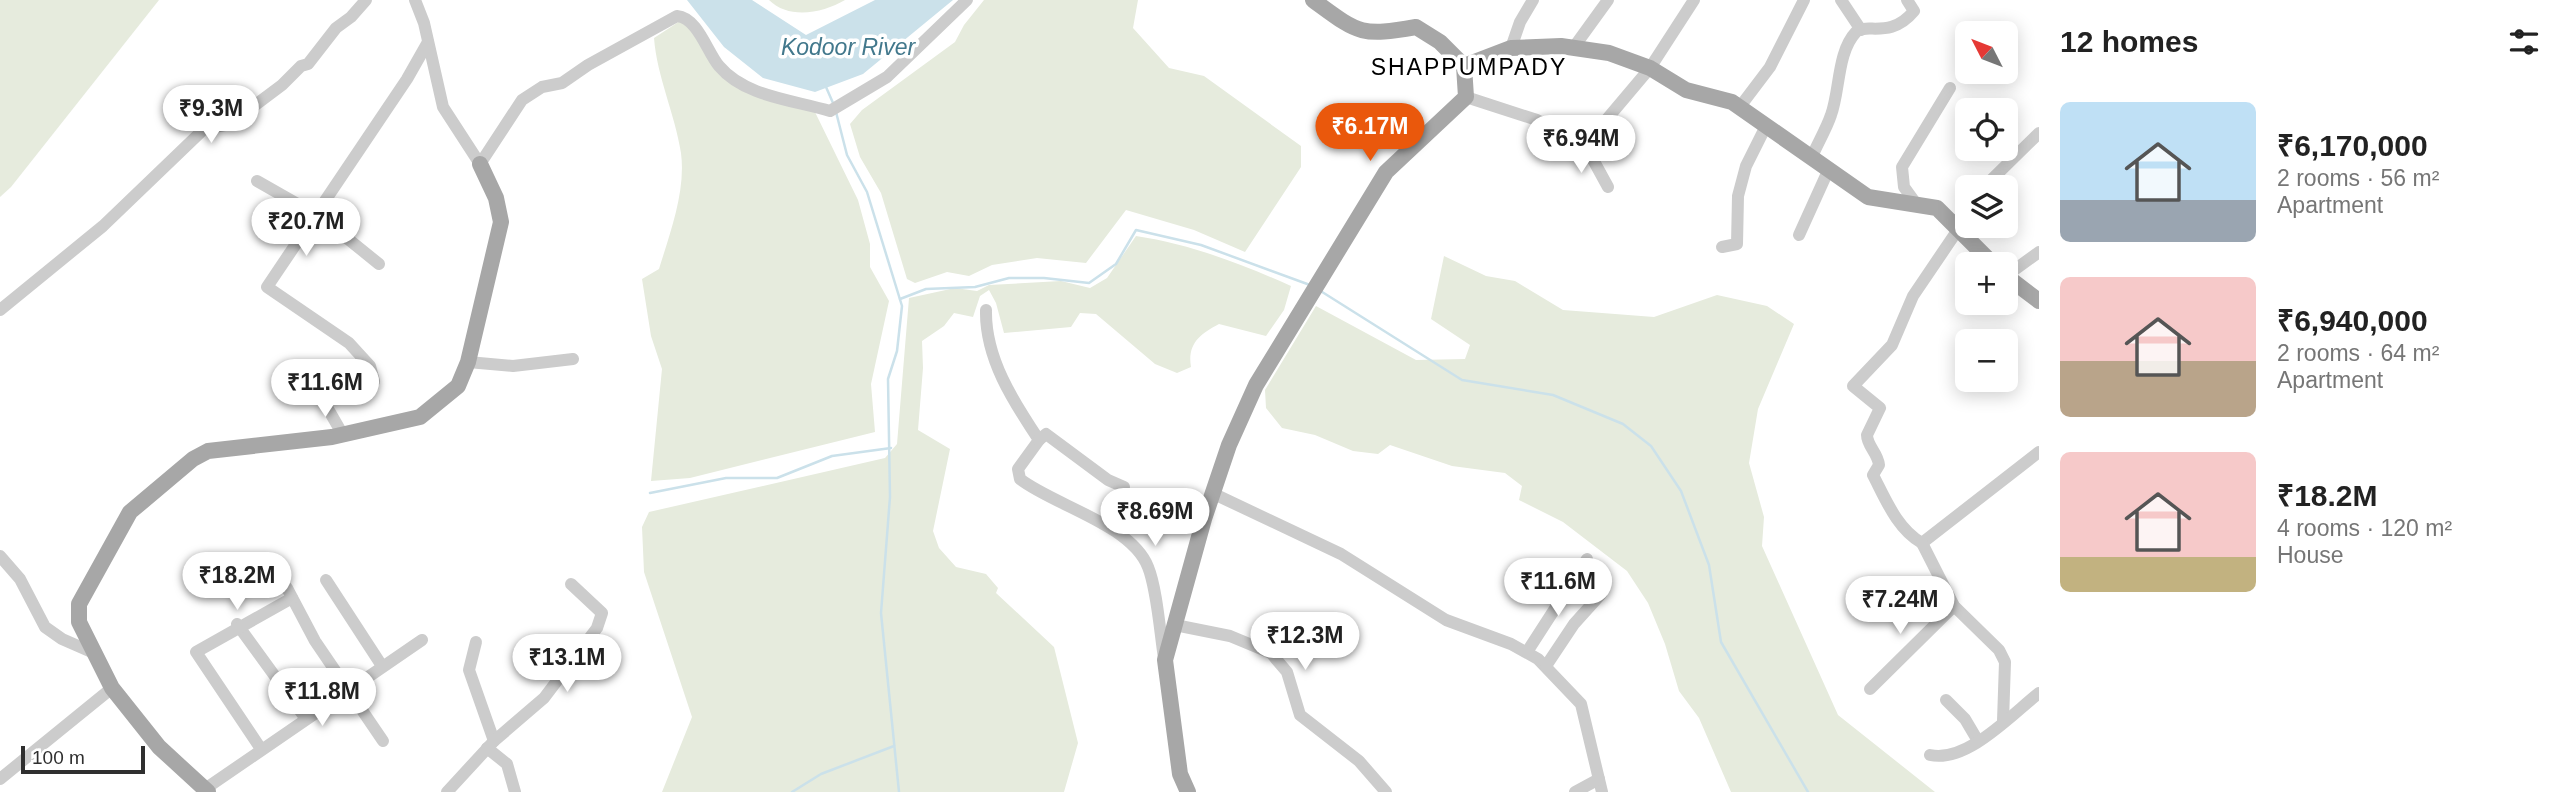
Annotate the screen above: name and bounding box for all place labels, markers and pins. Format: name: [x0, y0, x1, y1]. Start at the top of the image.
pin: ₹9.3M: [162, 86, 260, 145]
pin: ₹6.17M: [1313, 104, 1427, 163]
pin: ₹6.94M: [1524, 116, 1638, 175]
pin: ₹20.7M: [249, 198, 363, 258]
pin: ₹11.6M: [268, 360, 382, 419]
pin: ₹8.69M: [1098, 489, 1212, 548]
pin: ₹18.2M: [180, 552, 294, 612]
pin: ₹11.6M: [1501, 558, 1615, 618]
pin: ₹7.24M: [1843, 576, 1957, 636]
pin: ₹12.3M: [1248, 612, 1362, 672]
pin: ₹13.1M: [510, 634, 624, 694]
pin: ₹11.8M: [265, 668, 379, 728]

